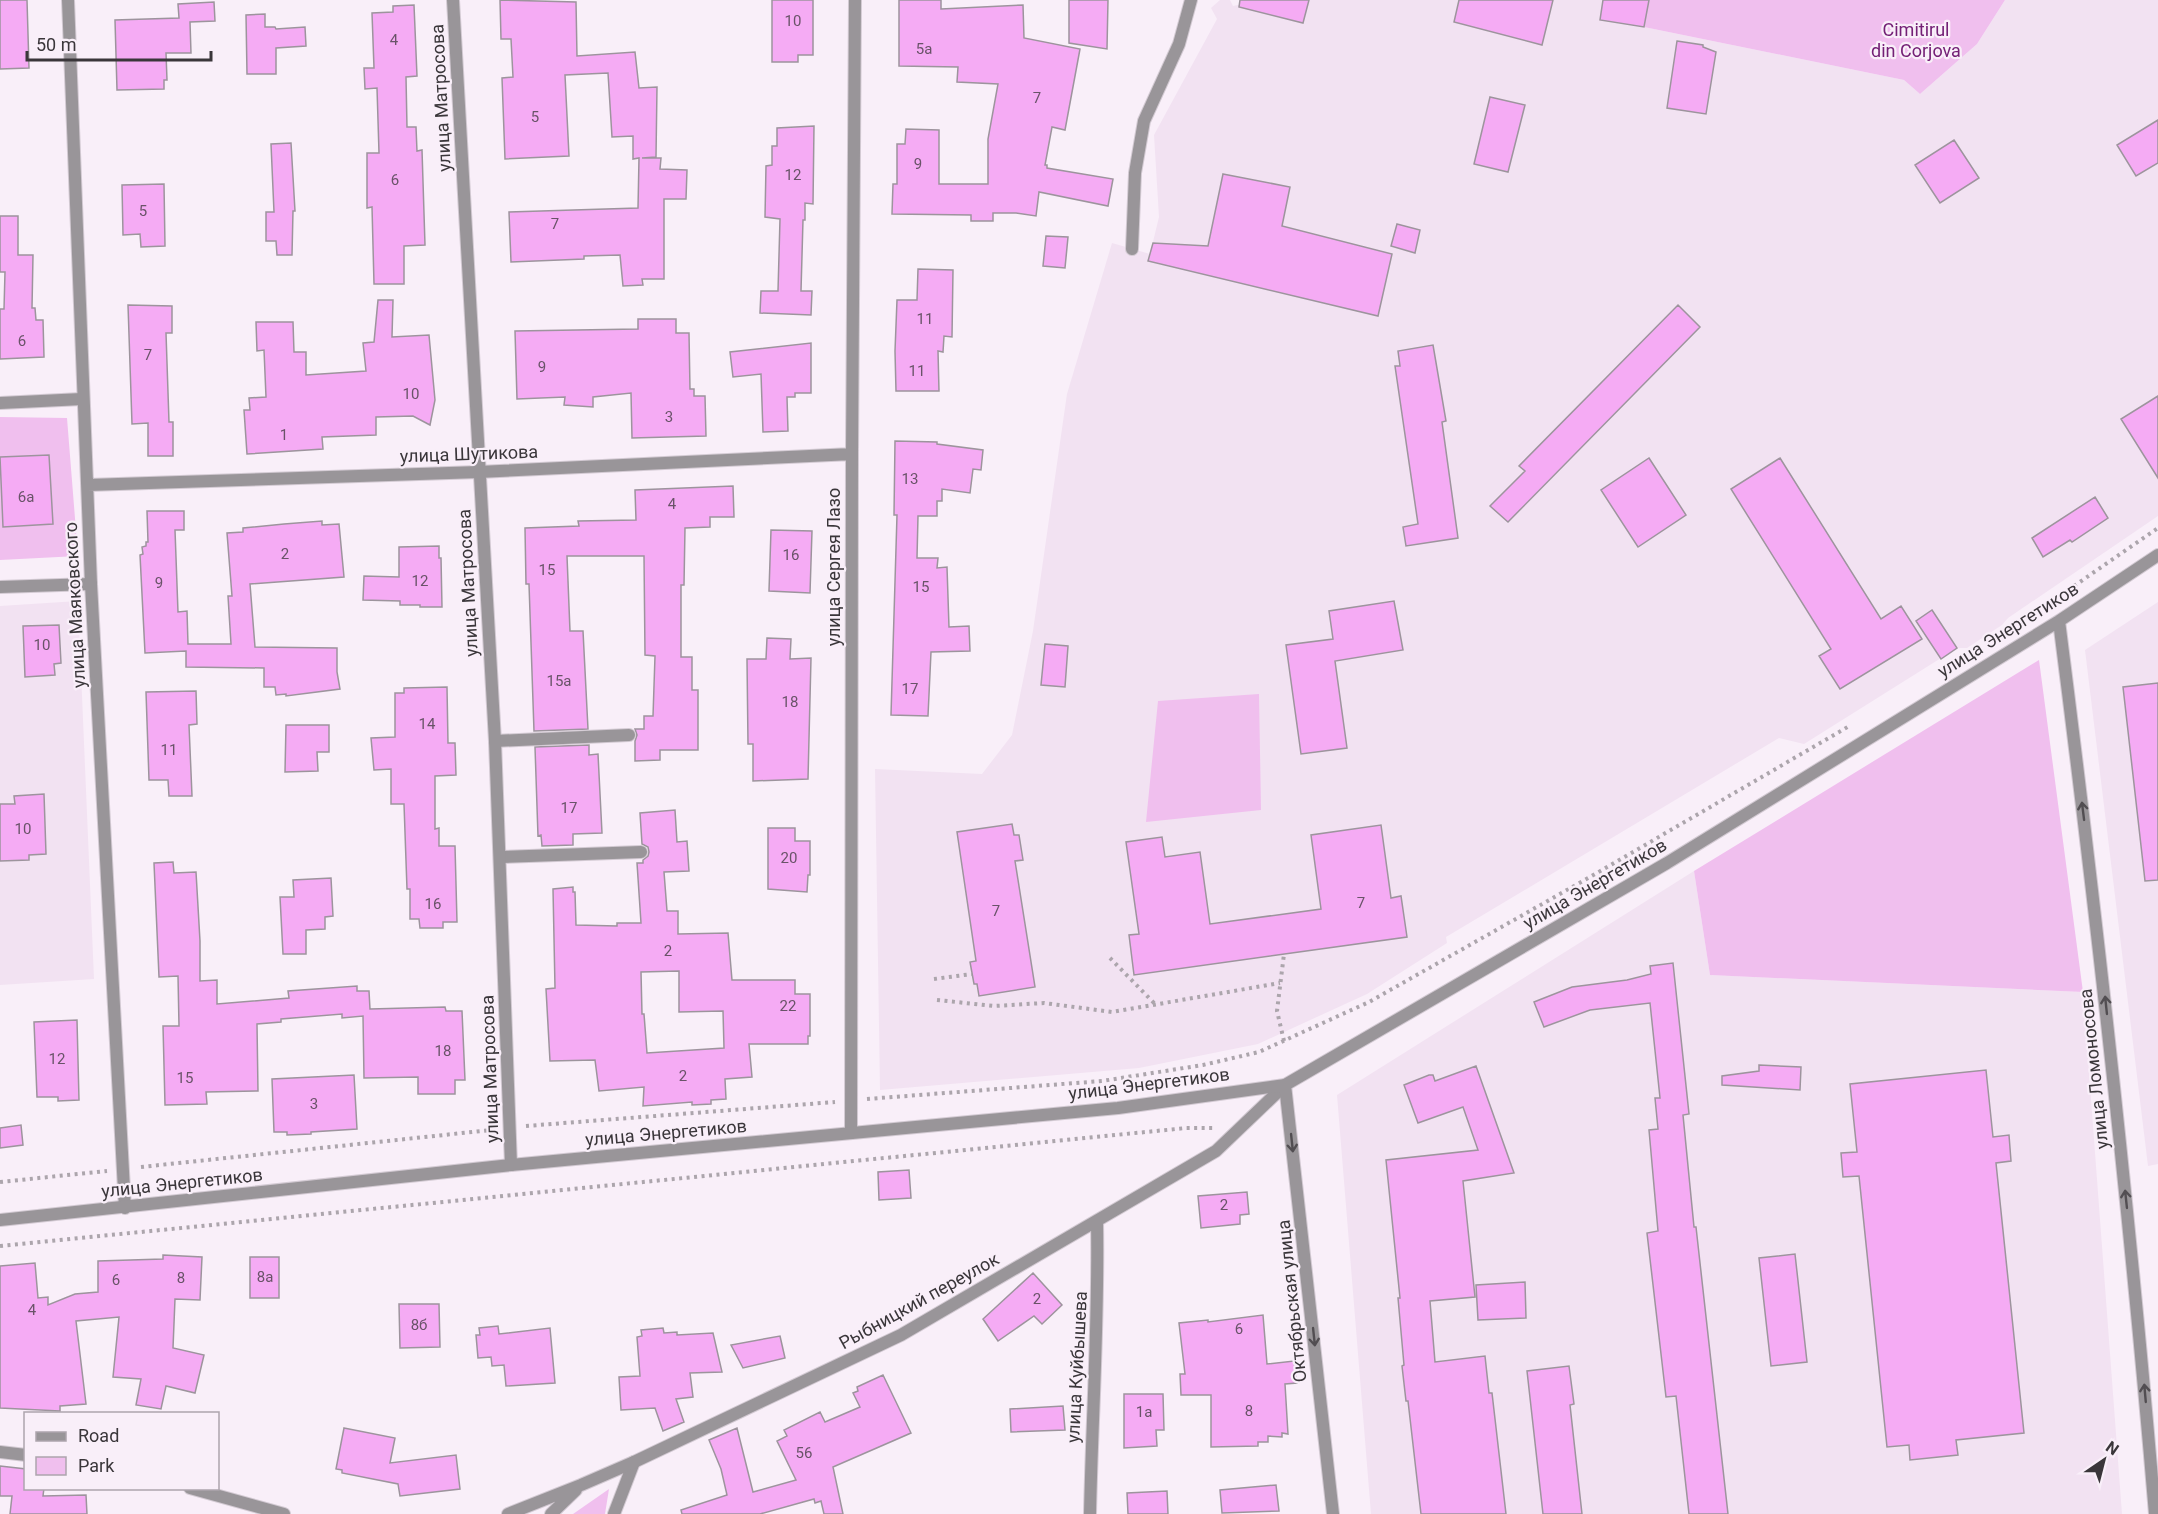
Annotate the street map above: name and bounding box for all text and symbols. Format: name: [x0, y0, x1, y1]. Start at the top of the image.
house number: 10: [785, 12, 801, 30]
park label: Cimitirul din Corjova: [1871, 19, 1961, 61]
scale bar: [27, 24, 212, 62]
street label: улица Матросова: [426, 24, 455, 172]
house number: 4: [390, 31, 399, 49]
text: 50 m: [36, 34, 76, 55]
house number: 5а: [916, 40, 932, 58]
house number: 7: [1033, 89, 1041, 107]
house number: 5: [531, 108, 539, 126]
house number: 9: [914, 155, 922, 173]
house number: 12: [785, 166, 801, 184]
house number: 6: [391, 171, 399, 189]
house number: 5: [139, 202, 147, 220]
house number: 7: [551, 215, 559, 233]
house number: 11: [917, 310, 933, 328]
house number: 6: [18, 332, 26, 350]
house number: 7: [144, 346, 152, 364]
house number: 9: [538, 358, 546, 376]
house number: 11: [909, 362, 925, 380]
house number: 10: [403, 385, 419, 403]
house number: 3: [665, 408, 673, 426]
house number: 1: [280, 426, 288, 444]
street label: улица Шутикова: [400, 441, 538, 466]
house number: 13: [902, 470, 918, 488]
house number: 6а: [18, 488, 34, 506]
street label: улица Сергея Лазо: [823, 488, 844, 646]
house number: 4: [668, 495, 677, 513]
street label: улица Матросова: [453, 509, 482, 657]
street label: улица Маяковского: [60, 521, 89, 689]
house number: 2: [281, 545, 289, 563]
house number: 16: [783, 546, 799, 564]
house number: 15: [539, 561, 555, 579]
house number: 12: [412, 572, 428, 590]
house number: 9: [155, 574, 163, 592]
house number: 15: [913, 578, 929, 596]
street label: улица Энергетиков: [1933, 578, 2082, 681]
house number: 10: [34, 636, 50, 654]
house number: 15а: [546, 672, 572, 690]
house number: 17: [902, 680, 918, 698]
house number: 18: [782, 693, 798, 711]
house number: 14: [419, 715, 436, 733]
house number: 11: [161, 741, 177, 759]
house number: 17: [561, 799, 577, 817]
one-way arrow: [2078, 802, 2089, 822]
house number: 10: [15, 820, 31, 838]
street label: улица Энергетиков: [1519, 834, 1670, 933]
house number: 20: [781, 849, 797, 867]
house number: 7: [1357, 894, 1365, 912]
house number: 16: [425, 895, 441, 913]
house number: 7: [992, 902, 1000, 920]
house number: 2: [664, 942, 672, 960]
street label: улица Ломоносова: [2075, 988, 2112, 1150]
street label: улица Матросова: [476, 995, 503, 1143]
one-way arrow: [2100, 996, 2111, 1015]
house number: 22: [780, 997, 796, 1015]
house number: 18: [435, 1042, 451, 1060]
house number: 12: [49, 1050, 65, 1068]
street label: улица Энергетиков: [1067, 1063, 1231, 1104]
house number: 2: [679, 1067, 687, 1085]
house number: 15: [177, 1069, 193, 1087]
house number: 3: [310, 1095, 318, 1113]
street label: улица Энергетиков: [584, 1115, 748, 1150]
one-way arrow: [1287, 1133, 1298, 1152]
street label: улица Энергетиков: [100, 1164, 264, 1201]
one-way arrow: [2120, 1189, 2131, 1209]
house number: 2: [1220, 1196, 1228, 1214]
street label: Октябрьская улица: [1273, 1219, 1310, 1383]
street label: Рыбницкий переулок: [835, 1248, 1003, 1353]
house number: 8а: [257, 1268, 273, 1286]
house number: 8: [177, 1269, 185, 1287]
house number: 6: [112, 1271, 120, 1289]
house number: 2: [1033, 1290, 1041, 1308]
street label: улица Куйбышева: [1062, 1290, 1091, 1443]
house number: 4: [28, 1301, 37, 1319]
house number: 8б: [411, 1316, 427, 1334]
house number: 6: [1235, 1320, 1243, 1338]
one-way arrow: [1308, 1326, 1319, 1346]
one-way arrow: [2139, 1384, 2150, 1403]
house number: 8: [1245, 1402, 1253, 1420]
house number: 1а: [1136, 1403, 1152, 1421]
legend: [24, 1412, 219, 1490]
text: Road: [78, 1425, 119, 1446]
north arrow: [2074, 1430, 2134, 1490]
text: N: [2102, 1437, 2122, 1459]
house number: 56: [796, 1444, 812, 1462]
text: Park: [78, 1455, 115, 1476]

